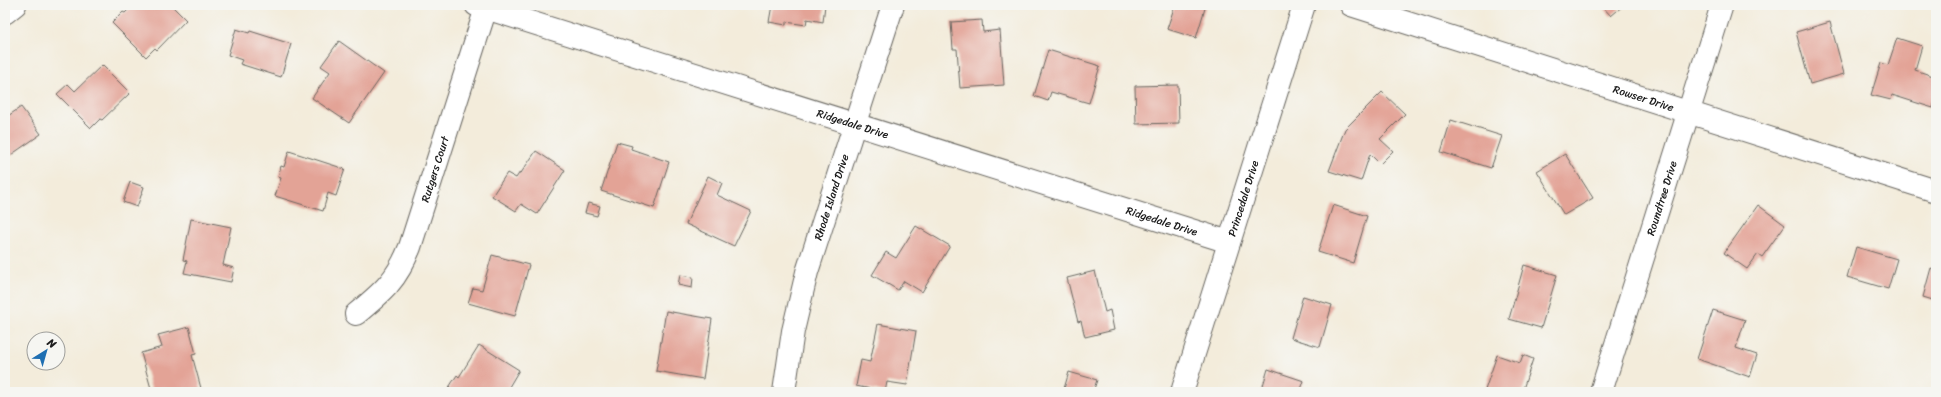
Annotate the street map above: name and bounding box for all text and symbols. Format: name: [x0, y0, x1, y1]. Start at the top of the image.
street label: Rowser Drive: [1611, 79, 1677, 117]
street label: Ridgedale Drive: [814, 103, 892, 144]
street label: Rutgers Court: [415, 133, 454, 205]
street label: Rhode Island Drive: [808, 151, 854, 243]
street label: Princedale Drive: [1222, 157, 1264, 239]
street label: Roundtree Drive: [1641, 158, 1682, 238]
street label: Ridgedale Drive: [1124, 201, 1201, 241]
north arrow: [26, 331, 66, 371]
text: N: [42, 333, 61, 354]

